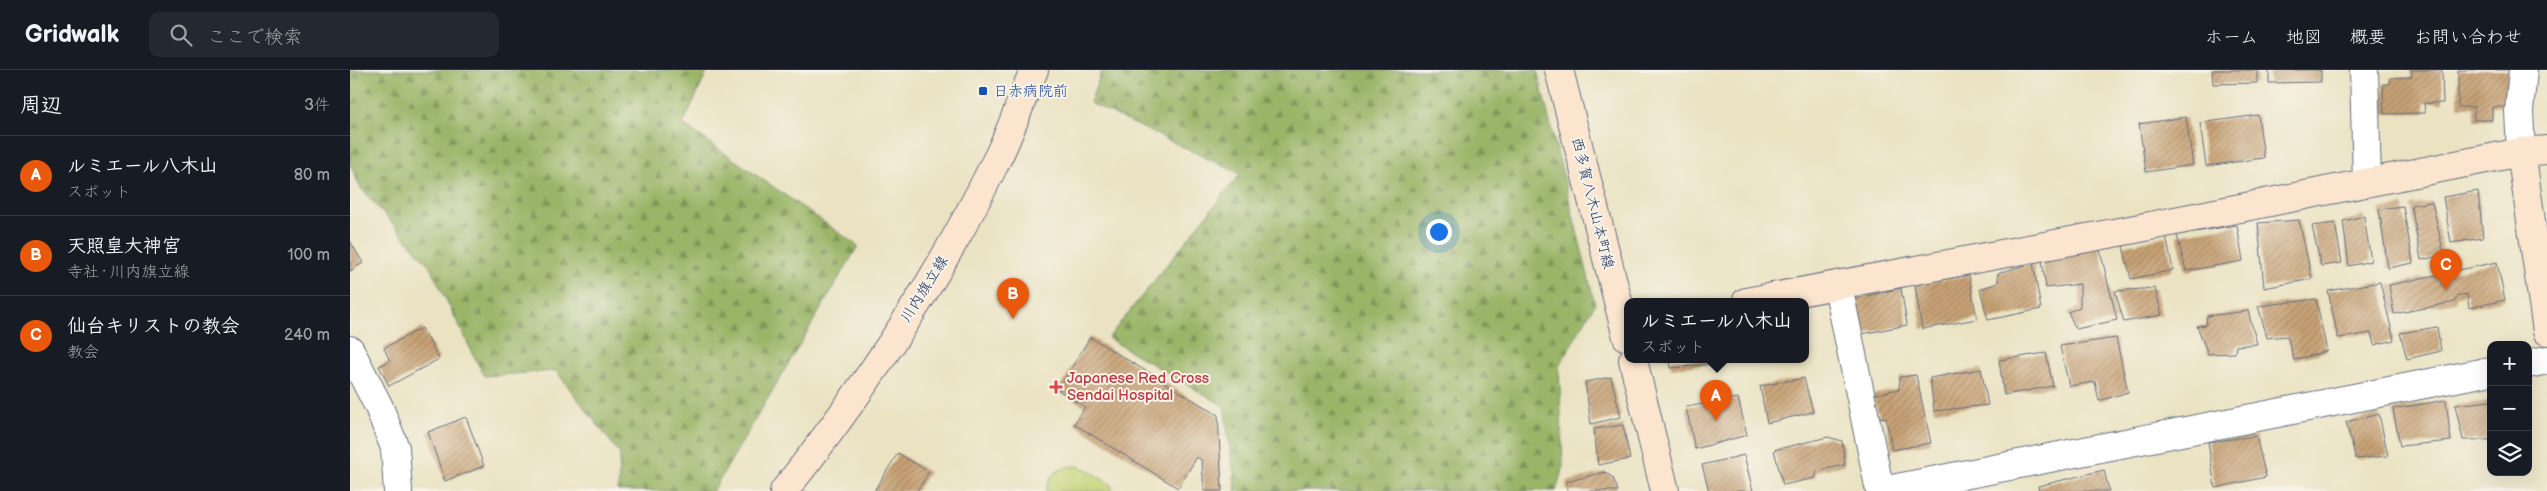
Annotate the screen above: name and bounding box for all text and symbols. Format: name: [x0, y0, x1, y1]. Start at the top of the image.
search box: [149, 12, 499, 57]
text: Gridwalk: [25, 20, 119, 49]
icon: search: [167, 21, 195, 49]
text: ここで検索: [207, 26, 302, 49]
text: ホーム: [2205, 27, 2258, 48]
text: 地図: [2286, 27, 2322, 48]
text: 概要: [2350, 27, 2386, 48]
text: お問い合わせ: [2414, 27, 2522, 48]
place label: 日赤病院前: [993, 82, 1068, 101]
marker: 日赤病院前: [977, 85, 989, 97]
text: 周辺: [20, 93, 62, 118]
text: 3件: [304, 96, 330, 115]
street label: 西多賀八木山本町線: [1567, 135, 1618, 271]
text: ルミエール八木山: [67, 155, 218, 178]
text: A: [31, 166, 41, 185]
text: 80 m: [294, 166, 330, 185]
text: スポット: [67, 183, 131, 202]
your location: [1426, 219, 1452, 245]
text: 天照皇大神宮: [67, 235, 181, 258]
text: B: [30, 246, 42, 265]
text: 100 m: [287, 246, 330, 265]
pin: C: [2430, 249, 2462, 290]
street label: 川内旗立線: [896, 252, 952, 326]
text: 寺社 · 川内旗立線: [67, 263, 189, 282]
pin: B: [997, 278, 1029, 319]
popup: [1624, 298, 1809, 363]
text: ルミエール八木山: [1641, 310, 1792, 333]
text: 仙台キリストの教会: [67, 315, 240, 338]
text: C: [30, 326, 42, 345]
text: 240 m: [284, 326, 330, 345]
text: スポット: [1641, 338, 1705, 357]
map controls: [2487, 341, 2532, 476]
button: +: [2487, 341, 2532, 386]
text: 教会: [67, 343, 99, 362]
place label: Japanese Red Cross Sendai Hospital: [1067, 369, 1210, 405]
marker: Japanese Red Cross Sendai Hospital: [1049, 380, 1063, 394]
pin: A: [1700, 380, 1732, 421]
button: −: [2487, 386, 2532, 431]
button: layers: [2487, 431, 2532, 476]

